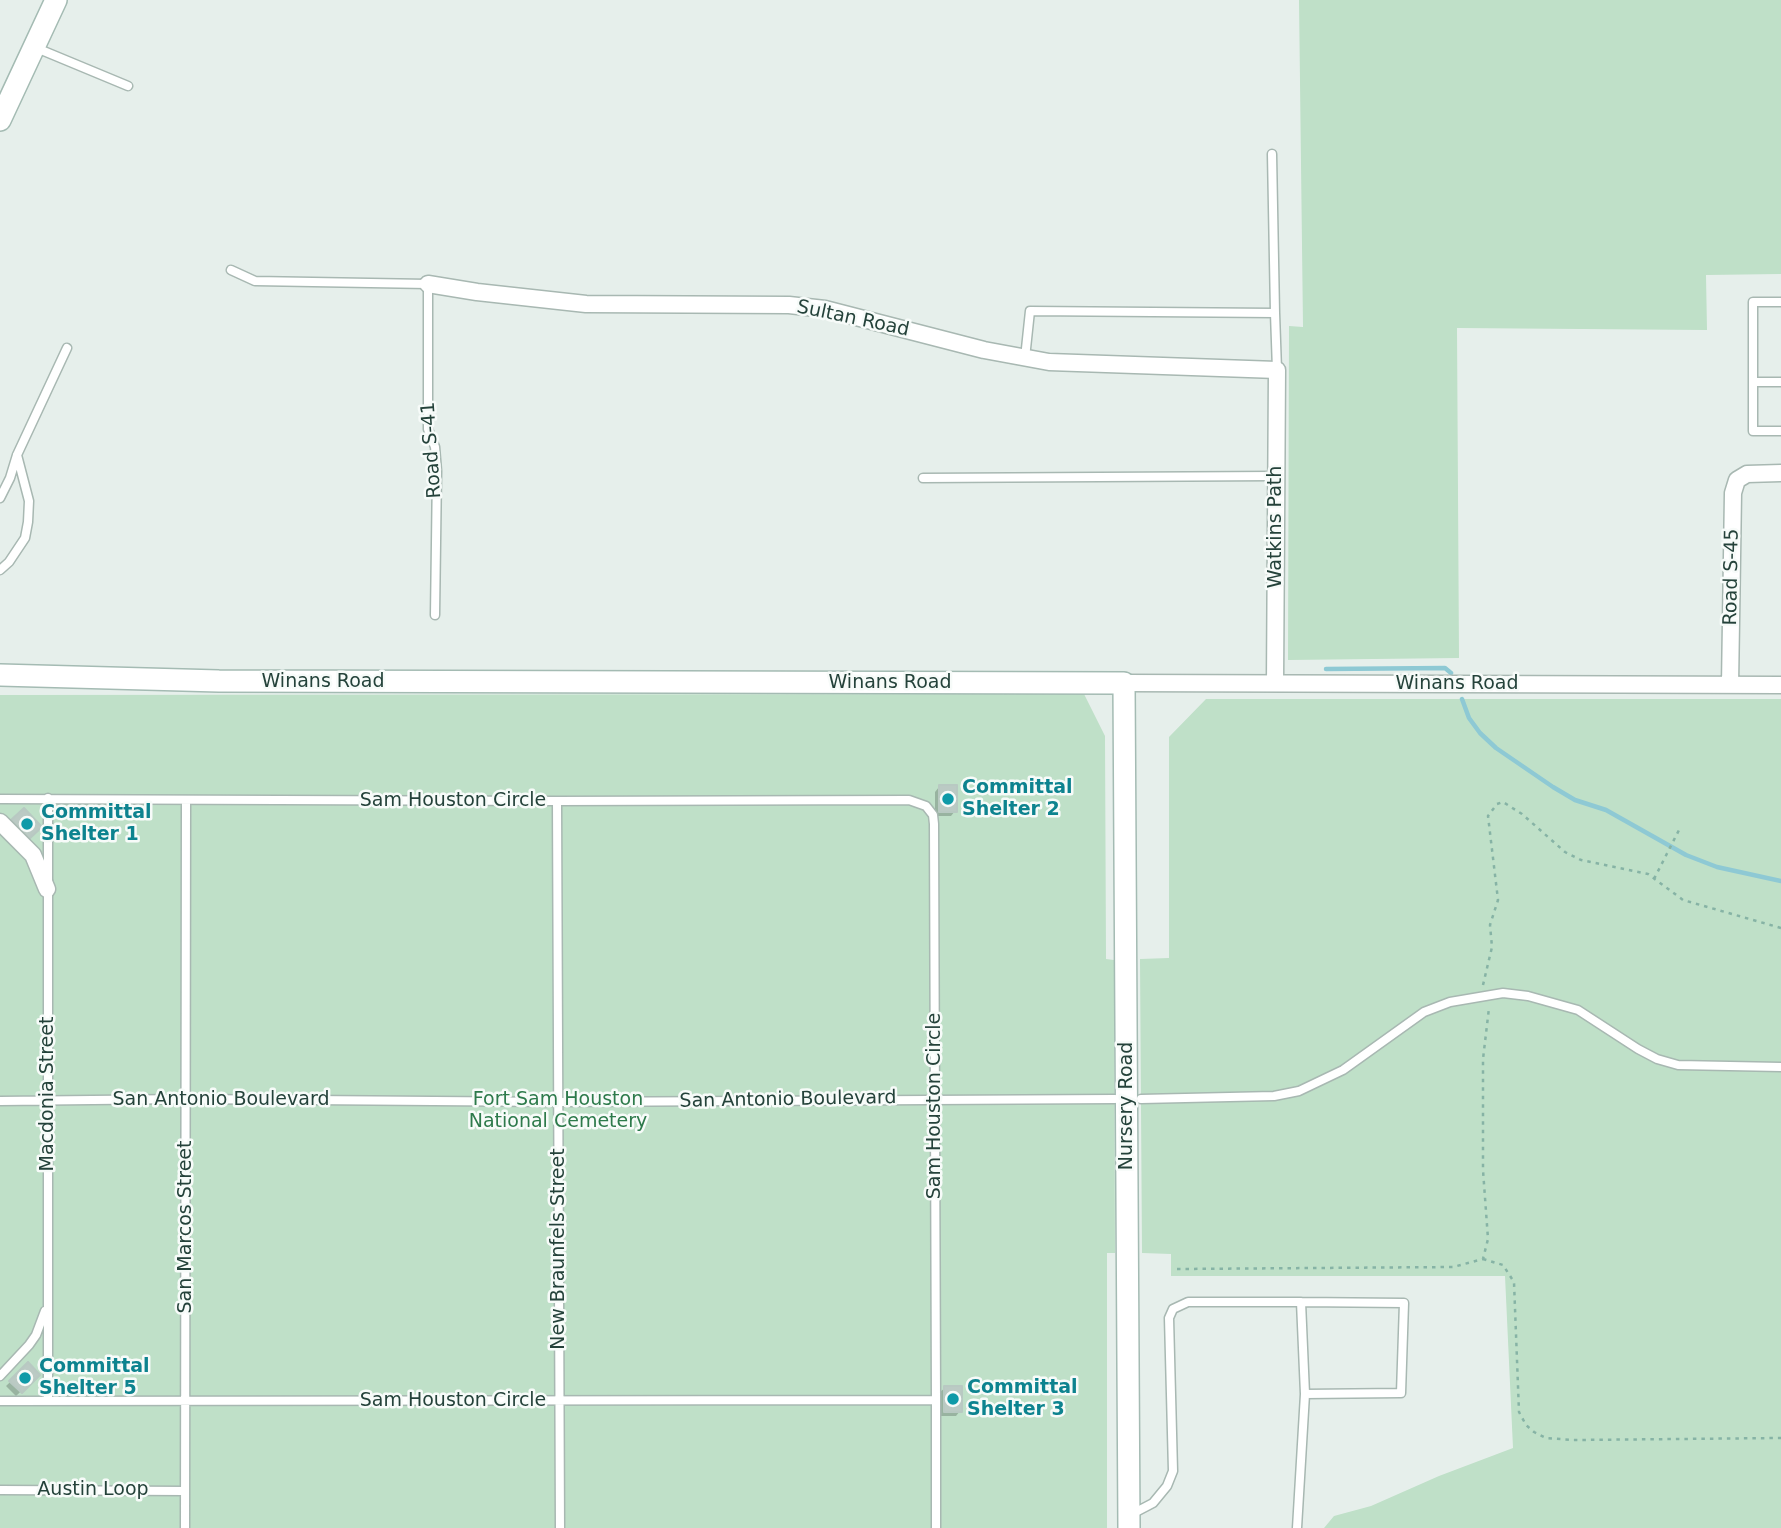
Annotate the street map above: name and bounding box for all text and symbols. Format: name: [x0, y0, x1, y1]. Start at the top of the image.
street label: Sultan Road: [795, 296, 911, 342]
street label: Road S-41: [417, 401, 447, 499]
street label: Watkins Path: [1265, 466, 1287, 588]
street label: Road S-45: [1720, 528, 1744, 626]
street label: Winans Road: [262, 671, 384, 693]
street label: Winans Road: [829, 672, 951, 694]
street label: Winans Road: [1396, 673, 1518, 695]
place label: Committal Shelter 2: [962, 777, 1073, 821]
street label: Sam Houston Circle: [360, 790, 546, 812]
marker: Committal Shelter 2: [940, 791, 956, 807]
place label: Committal Shelter 1: [41, 802, 152, 846]
marker: Committal Shelter 1: [19, 816, 35, 832]
street label: Sam Houston Circle: [924, 1013, 946, 1199]
street label: Macdonia Street: [37, 1017, 59, 1171]
street label: Nursery Road: [1116, 1042, 1138, 1170]
street label: San Antonio Boulevard: [679, 1087, 897, 1113]
street label: San Antonio Boulevard: [113, 1089, 329, 1111]
park label: Fort Sam Houston National Cemetery: [469, 1089, 647, 1133]
street label: San Marcos Street: [175, 1141, 197, 1313]
street label: New Braunfels Street: [548, 1148, 570, 1350]
place label: Committal Shelter 5: [39, 1356, 150, 1400]
marker: Committal Shelter 5: [17, 1370, 33, 1386]
place label: Committal Shelter 3: [967, 1377, 1078, 1421]
street label: Sam Houston Circle: [360, 1390, 546, 1412]
marker: Committal Shelter 3: [945, 1391, 961, 1407]
street label: Austin Loop: [37, 1479, 149, 1501]

